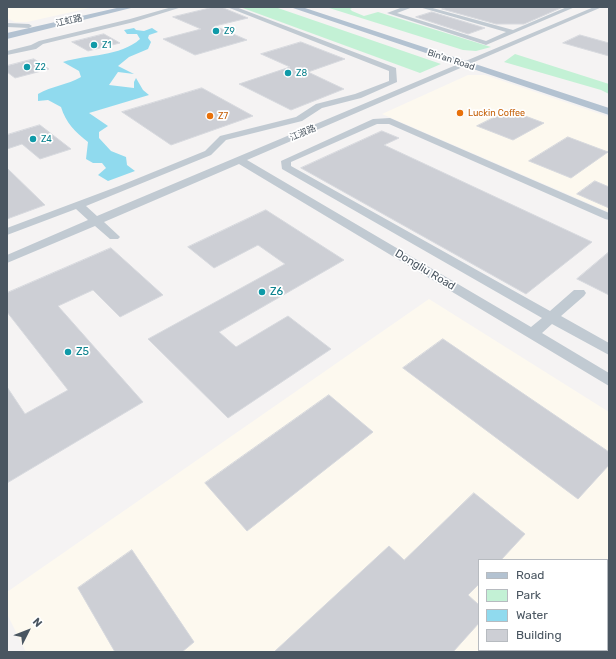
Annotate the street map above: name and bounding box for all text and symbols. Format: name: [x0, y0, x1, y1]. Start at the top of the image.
street label: 江虹路: [55, 13, 83, 29]
marker: Z9: [211, 26, 221, 36]
place label: Z9: [224, 26, 235, 36]
marker: Z1: [89, 40, 99, 50]
place label: Z1: [102, 40, 111, 50]
street label: Bin'an Road: [426, 47, 476, 73]
marker: Z2: [22, 62, 32, 72]
place label: Z2: [35, 62, 46, 72]
marker: Z8: [283, 68, 293, 78]
place label: Z8: [296, 68, 307, 78]
marker: Luckin Coffee: [455, 108, 465, 118]
place label: Luckin Coffee: [468, 108, 525, 118]
marker: Z7: [205, 111, 215, 121]
place label: Z7: [218, 111, 228, 121]
street label: 江淑路: [288, 123, 318, 143]
marker: Z4: [28, 134, 38, 144]
place label: Z4: [41, 134, 52, 144]
street label: Dongliu Road: [393, 247, 457, 293]
place label: Z6: [270, 285, 283, 299]
marker: Z6: [257, 287, 267, 297]
place label: Z5: [76, 345, 89, 359]
marker: Z5: [63, 347, 73, 357]
legend: [478, 559, 608, 651]
text: Road: [516, 568, 544, 582]
text: Park: [516, 588, 541, 602]
text: Water: [516, 608, 548, 622]
north arrow: [8, 611, 48, 651]
text: N: [30, 615, 45, 630]
text: Building: [516, 628, 562, 642]

